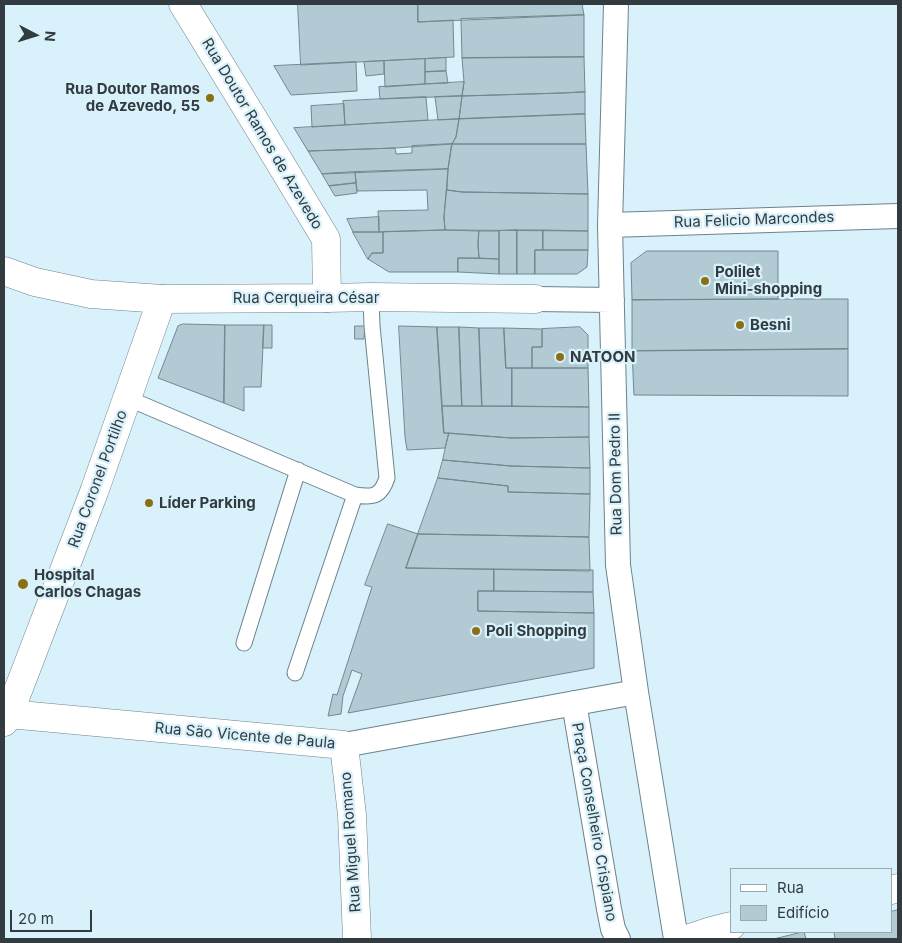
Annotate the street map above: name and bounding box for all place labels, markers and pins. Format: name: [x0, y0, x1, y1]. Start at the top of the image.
place label: Rua Doutor Ramos de Azevedo, 55: [65, 80, 200, 115]
marker: Rua Doutor Ramos de Azevedo, 55: [204, 92, 216, 104]
place label: Polilet Mini-shopping: [715, 263, 822, 298]
marker: Polilet Mini-shopping: [699, 275, 711, 287]
place label: Besni: [750, 316, 791, 334]
marker: Besni: [734, 319, 746, 331]
place label: NATOON: [570, 348, 635, 366]
marker: NATOON: [554, 351, 566, 363]
place label: Líder Parking: [159, 494, 256, 512]
marker: Líder Parking: [143, 497, 155, 509]
place label: Hospital Carlos Chagas: [34, 566, 141, 601]
marker: Hospital Carlos Chagas: [16, 577, 30, 591]
place label: Poli Shopping: [486, 622, 587, 640]
marker: Poli Shopping: [470, 625, 482, 637]

